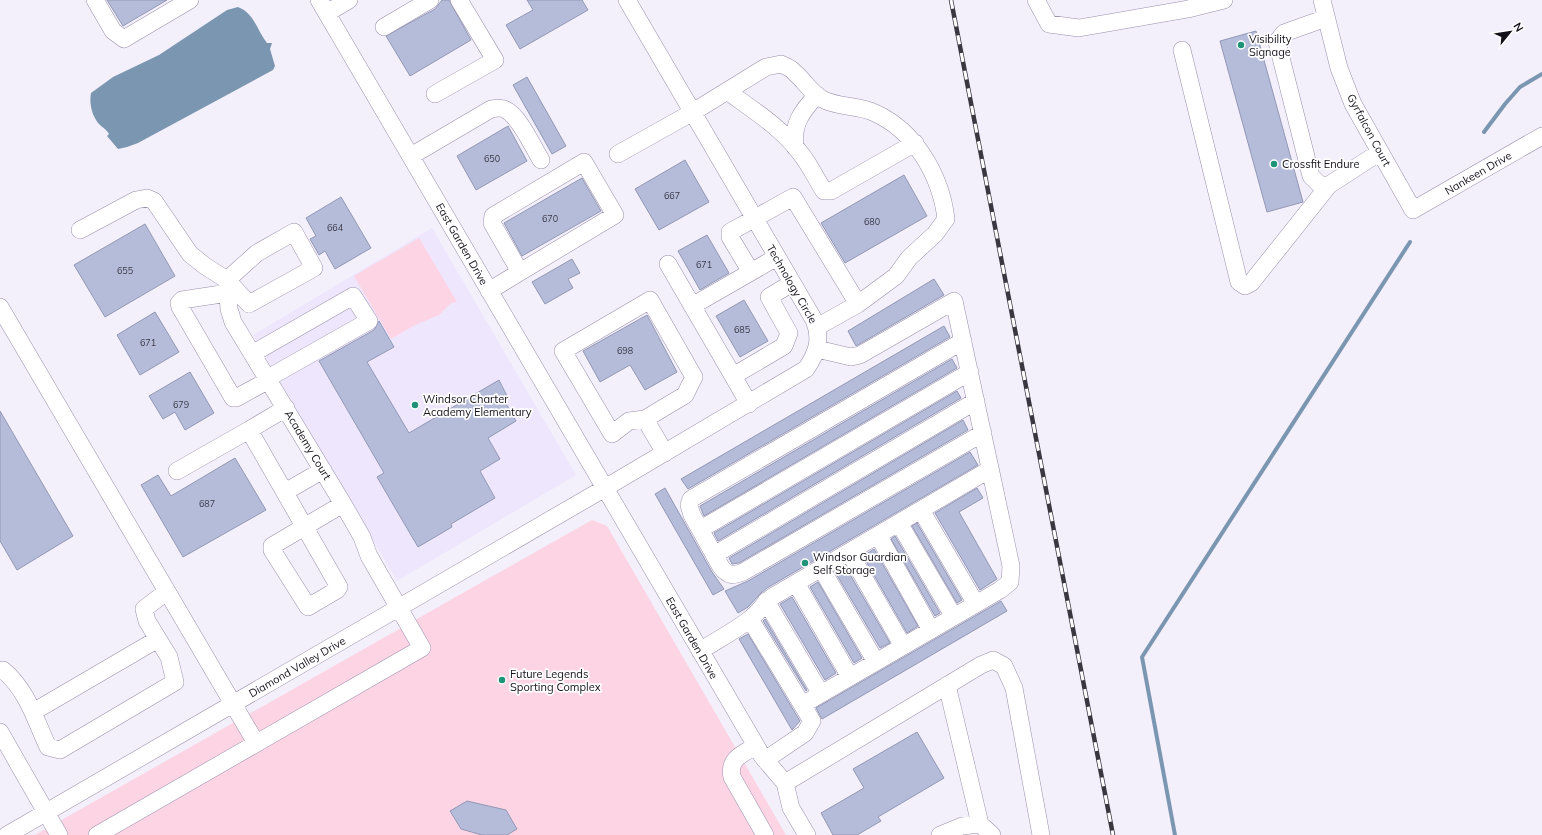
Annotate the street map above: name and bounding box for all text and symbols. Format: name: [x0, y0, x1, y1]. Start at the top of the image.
north arrow: [1490, 12, 1530, 52]
text: N: [1511, 20, 1527, 34]
place label: Visibility Signage: [1249, 32, 1292, 59]
marker: Visibility Signage: [1236, 40, 1246, 50]
street label: Gyrfalcon Court: [1344, 91, 1394, 169]
street label: Nankeen Drive: [1442, 148, 1514, 198]
house number: 650: [484, 153, 500, 164]
place label: Crossfit Endure: [1282, 157, 1359, 171]
marker: Crossfit Endure: [1269, 159, 1279, 169]
house number: 667: [664, 190, 680, 201]
street label: East Garden Drive: [433, 201, 491, 287]
house number: 670: [542, 213, 558, 224]
house number: 680: [864, 216, 880, 227]
house number: 664: [327, 222, 344, 233]
street label: Technology Circle: [764, 242, 820, 326]
house number: 671: [696, 259, 712, 270]
house number: 655: [117, 265, 134, 276]
house number: 685: [734, 324, 751, 335]
house number: 671: [140, 337, 156, 348]
house number: 698: [617, 345, 633, 356]
place label: Windsor Charter Academy Elementary: [423, 392, 532, 419]
house number: 679: [173, 399, 189, 410]
marker: Windsor Charter Academy Elementary: [410, 400, 420, 410]
street label: Academy Court: [282, 408, 334, 483]
house number: 687: [199, 498, 215, 509]
place label: Windsor Guardian Self Storage: [813, 550, 907, 577]
marker: Windsor Guardian Self Storage: [800, 558, 810, 568]
street label: East Garden Drive: [663, 595, 721, 681]
street label: Diamond Valley Drive: [246, 634, 348, 700]
place label: Future Legends Sporting Complex: [510, 667, 601, 694]
marker: Future Legends Sporting Complex: [497, 675, 507, 685]

